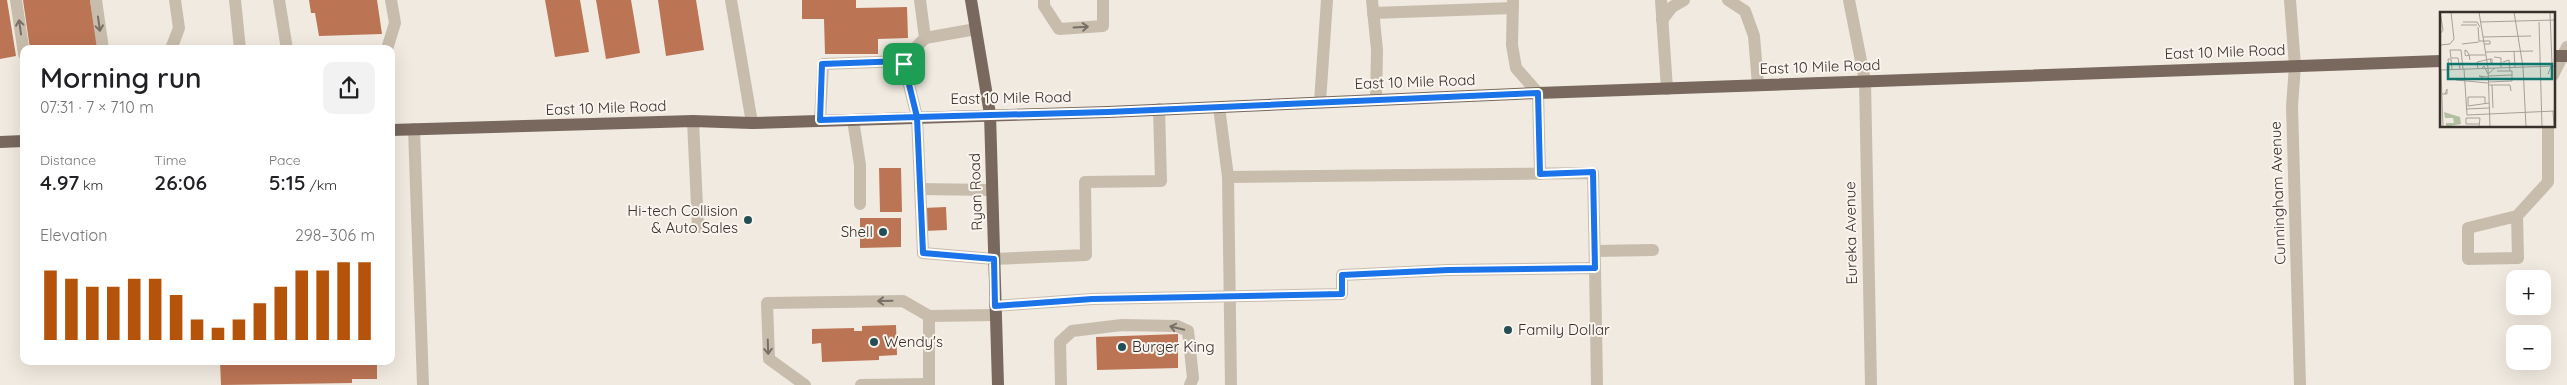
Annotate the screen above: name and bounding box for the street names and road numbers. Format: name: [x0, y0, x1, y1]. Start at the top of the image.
street label: East 10 Mile Road: [2164, 40, 2286, 63]
street label: East 10 Mile Road: [1759, 55, 1881, 78]
street label: East 10 Mile Road: [1354, 70, 1476, 93]
street label: East 10 Mile Road: [950, 87, 1072, 108]
street label: East 10 Mile Road: [545, 96, 667, 119]
street label: Cunningham Avenue: [2266, 121, 2290, 265]
street label: Ryan Road: [965, 153, 986, 231]
street label: Eureka Avenue: [1840, 181, 1861, 285]

